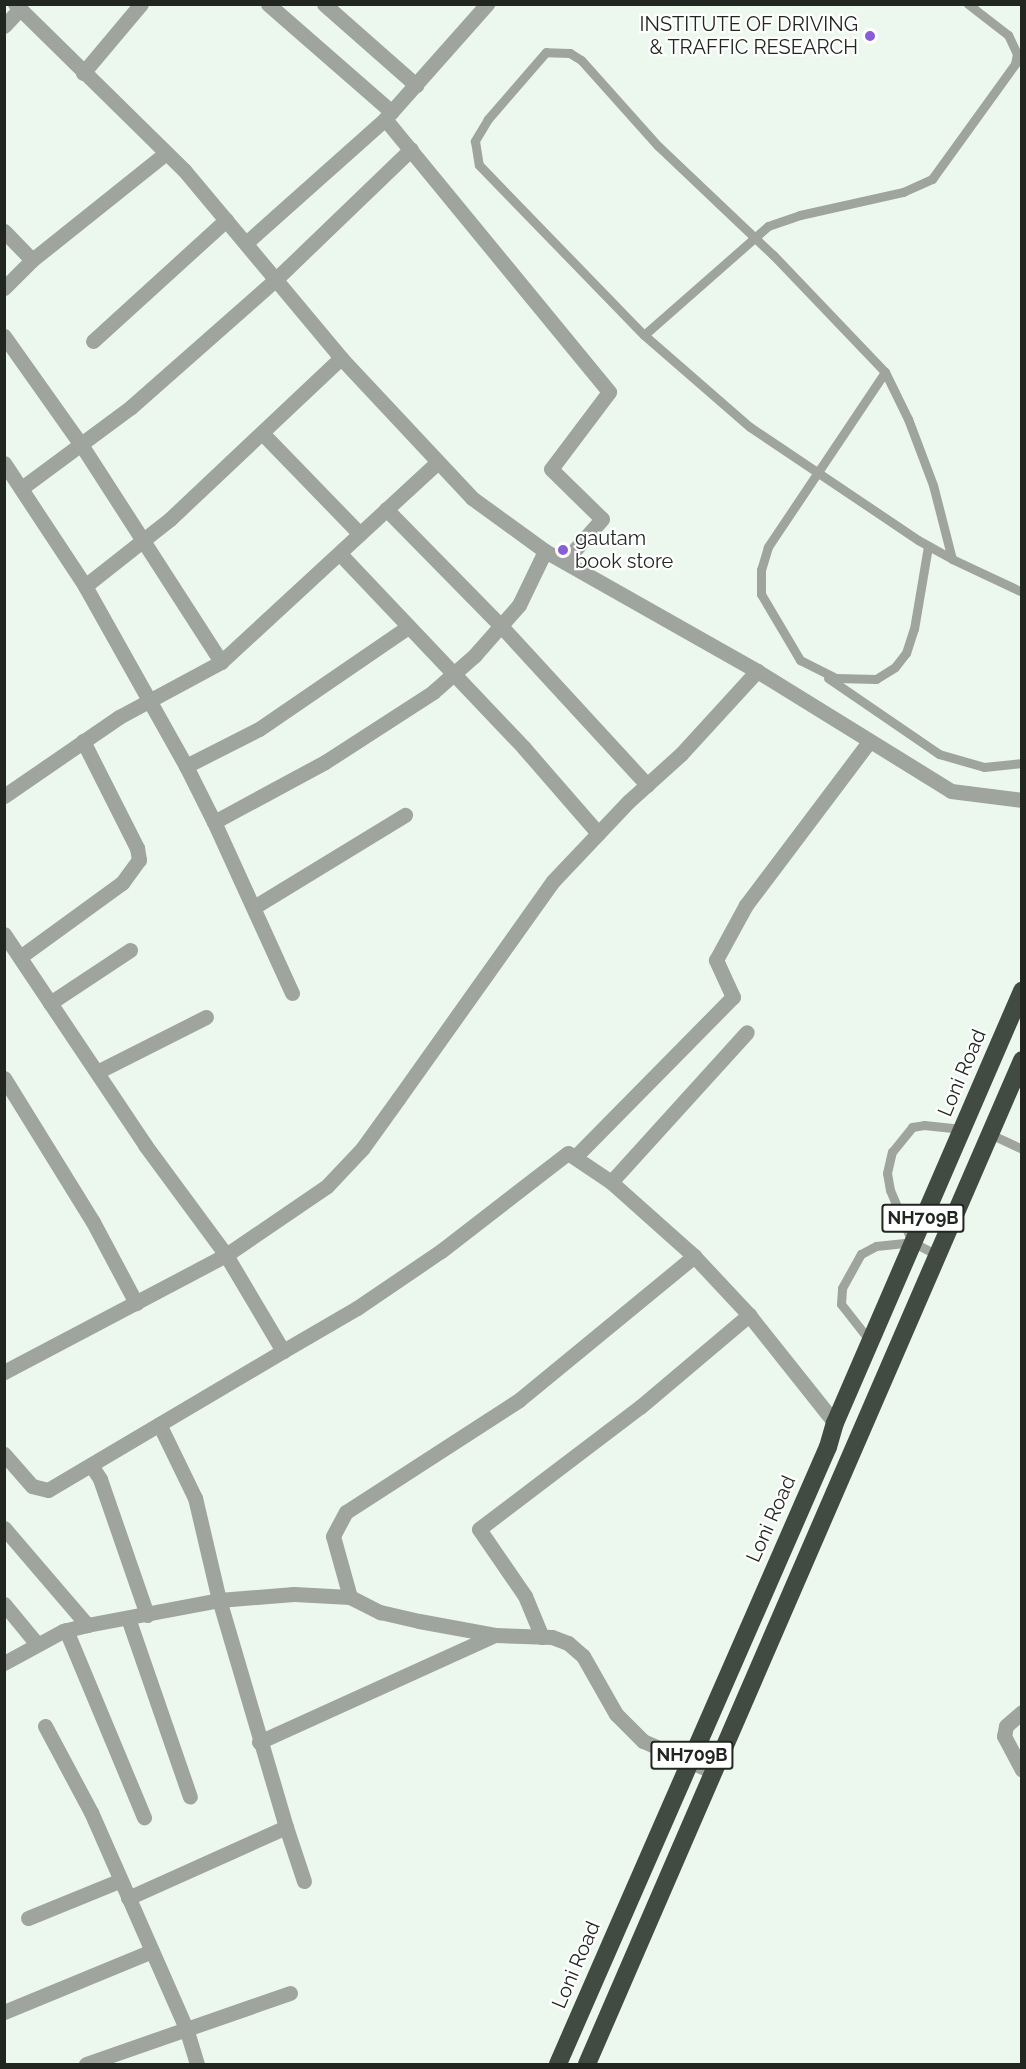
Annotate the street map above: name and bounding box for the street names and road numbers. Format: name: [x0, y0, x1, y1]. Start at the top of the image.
street label: Loni Road: [933, 1026, 991, 1120]
road number: NH709B: [881, 1203, 965, 1233]
street label: Loni Road: [741, 1472, 801, 1566]
road number: NH709B: [650, 1740, 734, 1770]
street label: Loni Road: [547, 1918, 605, 2012]

